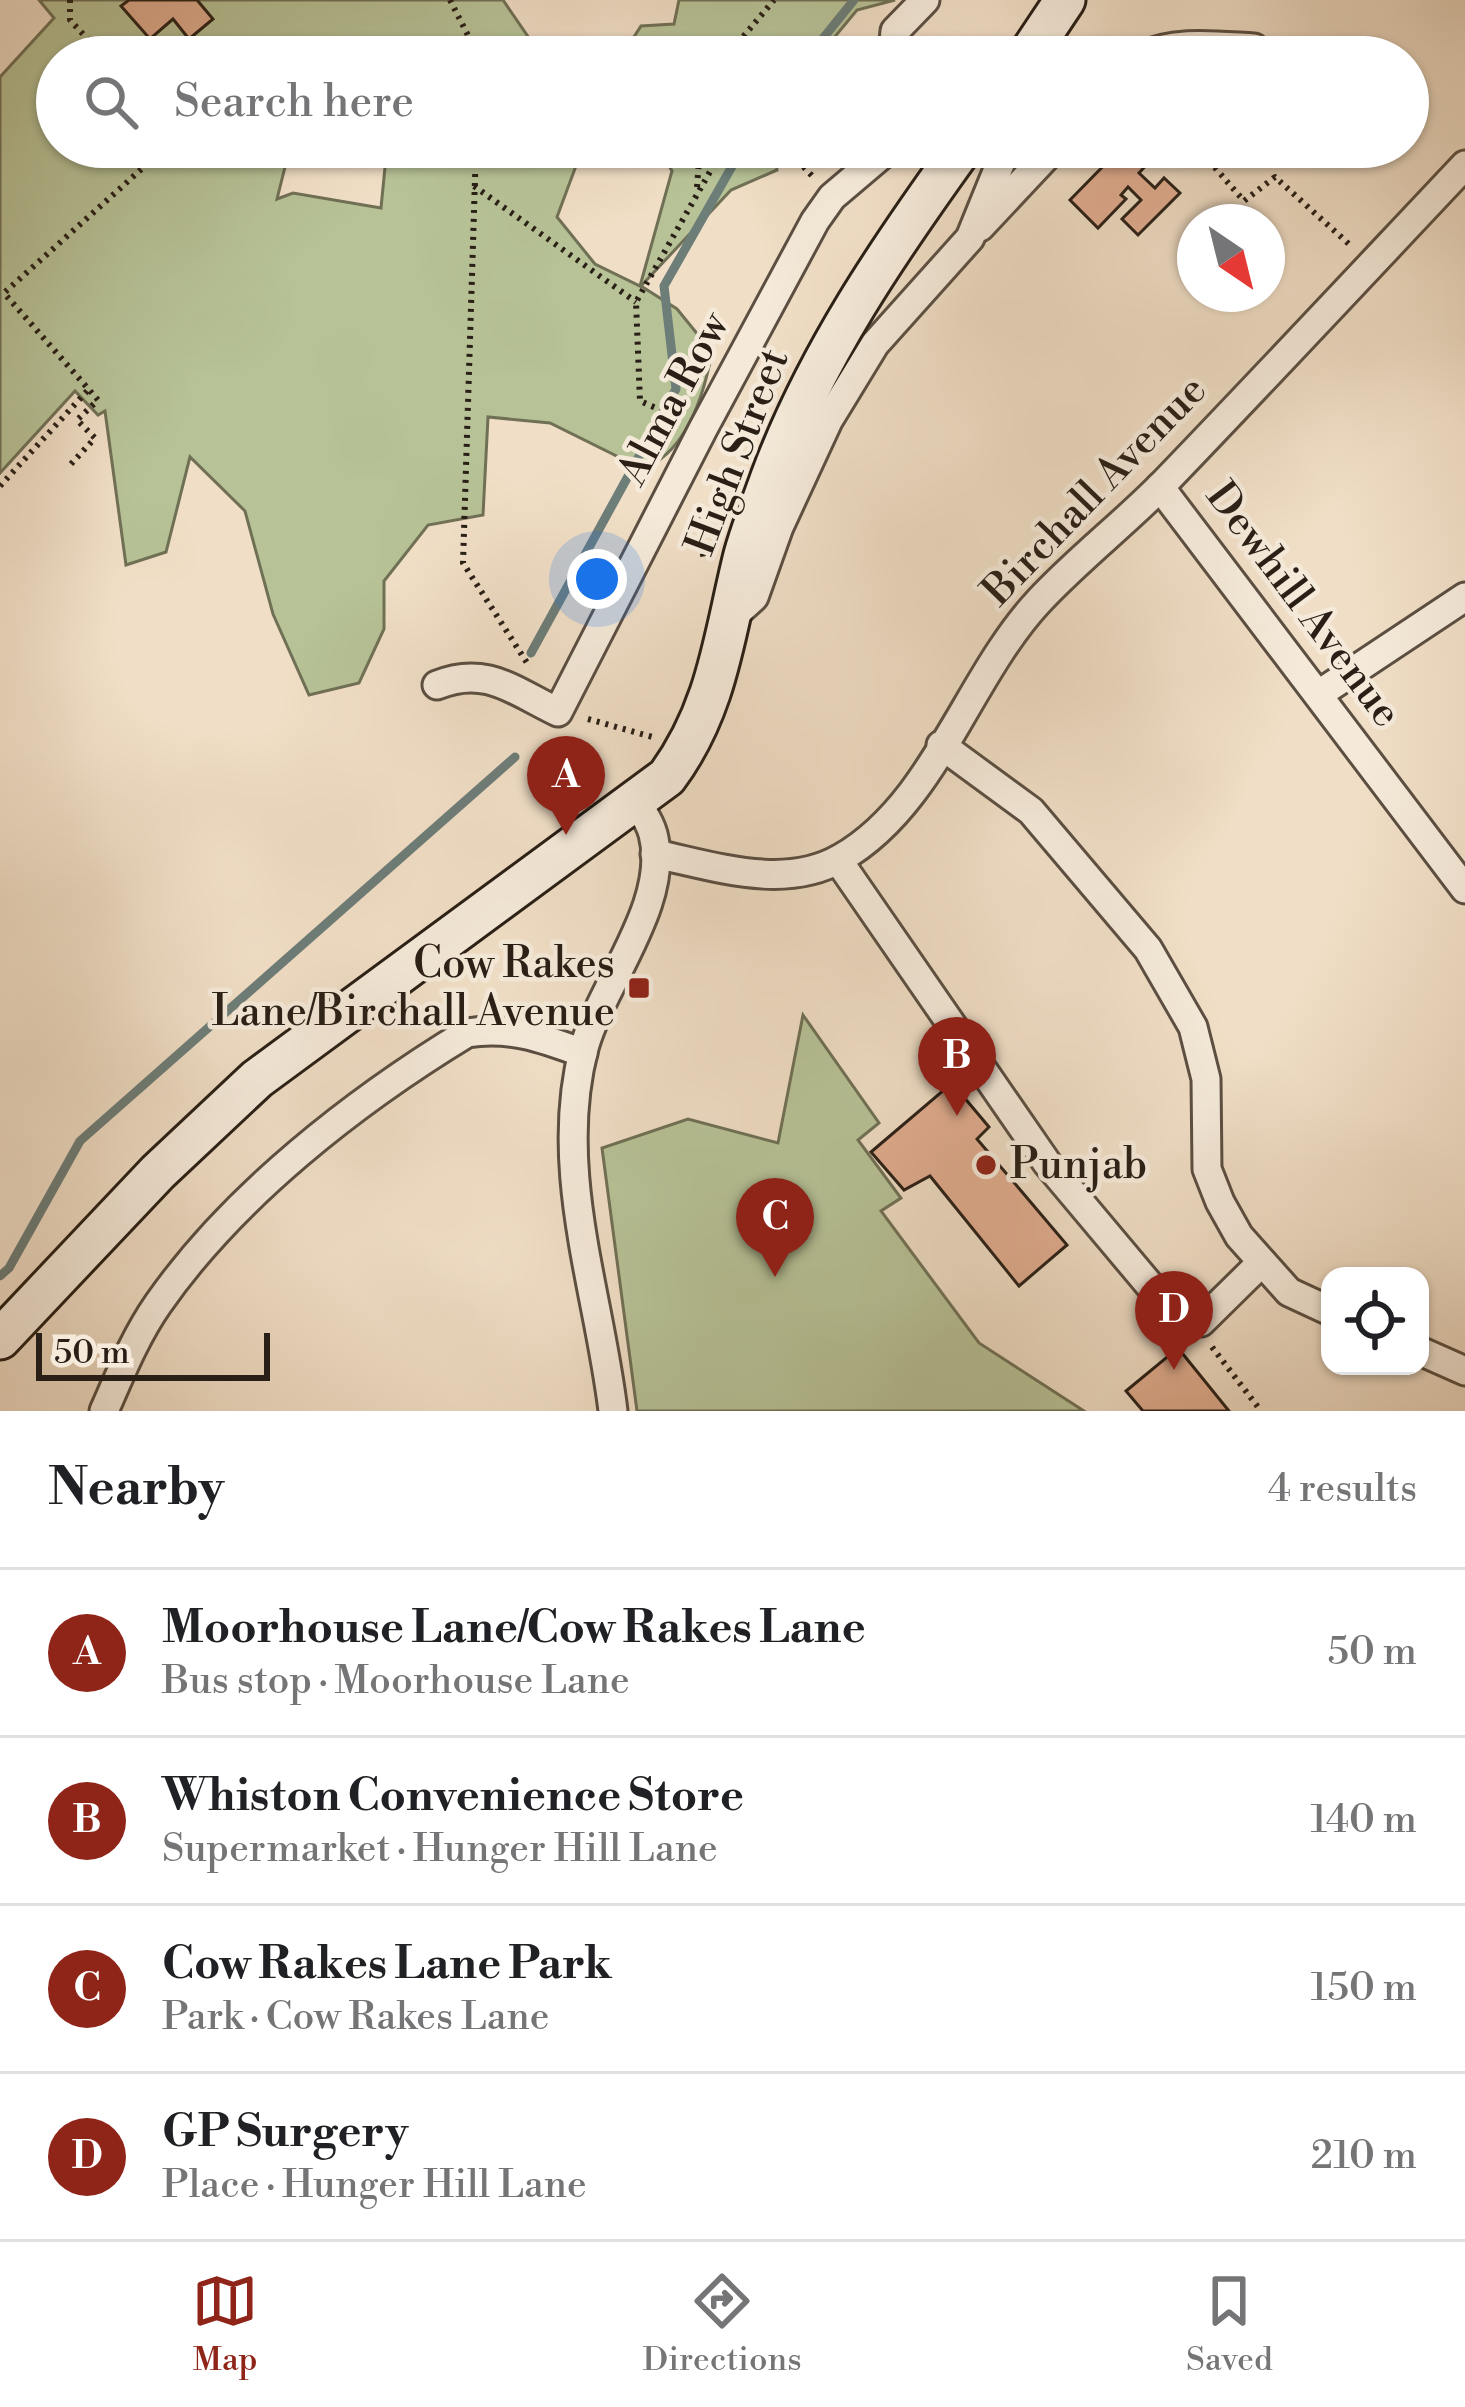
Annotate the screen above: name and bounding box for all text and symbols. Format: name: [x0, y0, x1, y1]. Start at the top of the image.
search box: [36, 36, 1429, 168]
icon: search: [78, 69, 144, 135]
text: Search here: [174, 74, 414, 131]
north arrow: [1177, 204, 1285, 312]
street label: Alma Row: [606, 302, 742, 495]
street label: High Street: [674, 341, 803, 563]
street label: Birchall Avenue: [971, 365, 1218, 618]
street label: Dewhill Avenue: [1194, 472, 1412, 738]
your location: [567, 549, 627, 609]
pin: A: [527, 736, 605, 835]
place label: Cow Rakes Lane/Birchall Avenue: [212, 938, 615, 1039]
marker: Cow Rakes Lane/Birchall Avenue: [626, 975, 652, 1001]
pin: B: [918, 1017, 996, 1116]
place label: Punjab: [1010, 1139, 1147, 1193]
marker: Punjab: [973, 1152, 999, 1178]
pin: C: [736, 1178, 814, 1277]
map controls: [1321, 1267, 1429, 1375]
button: locate: [1321, 1267, 1429, 1375]
pin: D: [1135, 1271, 1213, 1370]
scale bar: [36, 1327, 270, 1380]
text: 50 m: [54, 1333, 130, 1374]
text: Nearby: [48, 1457, 224, 1521]
text: 4 results: [1268, 1465, 1417, 1514]
text: Moorhouse Lane/Cow Rakes Lane: [162, 1600, 866, 1657]
text: A: [73, 1628, 101, 1677]
text: 50 m: [1327, 1628, 1417, 1677]
text: Bus stop · Moorhouse Lane: [162, 1657, 630, 1706]
text: Whiston Convenience Store: [162, 1768, 744, 1825]
text: B: [72, 1796, 102, 1845]
text: 140 m: [1310, 1796, 1417, 1845]
text: Supermarket · Hunger Hill Lane: [162, 1825, 718, 1874]
text: Cow Rakes Lane Park: [162, 1936, 612, 1993]
text: C: [73, 1964, 101, 2013]
text: 150 m: [1311, 1964, 1417, 2013]
text: Park · Cow Rakes Lane: [162, 1993, 550, 2042]
text: GP Surgery: [162, 2104, 408, 2161]
text: D: [71, 2132, 103, 2181]
text: 210 m: [1311, 2132, 1417, 2181]
text: Place · Hunger Hill Lane: [162, 2161, 587, 2210]
tab: Map: [192, 2268, 258, 2381]
tab: Directions: [643, 2268, 802, 2381]
tab: Saved: [1186, 2268, 1273, 2381]

